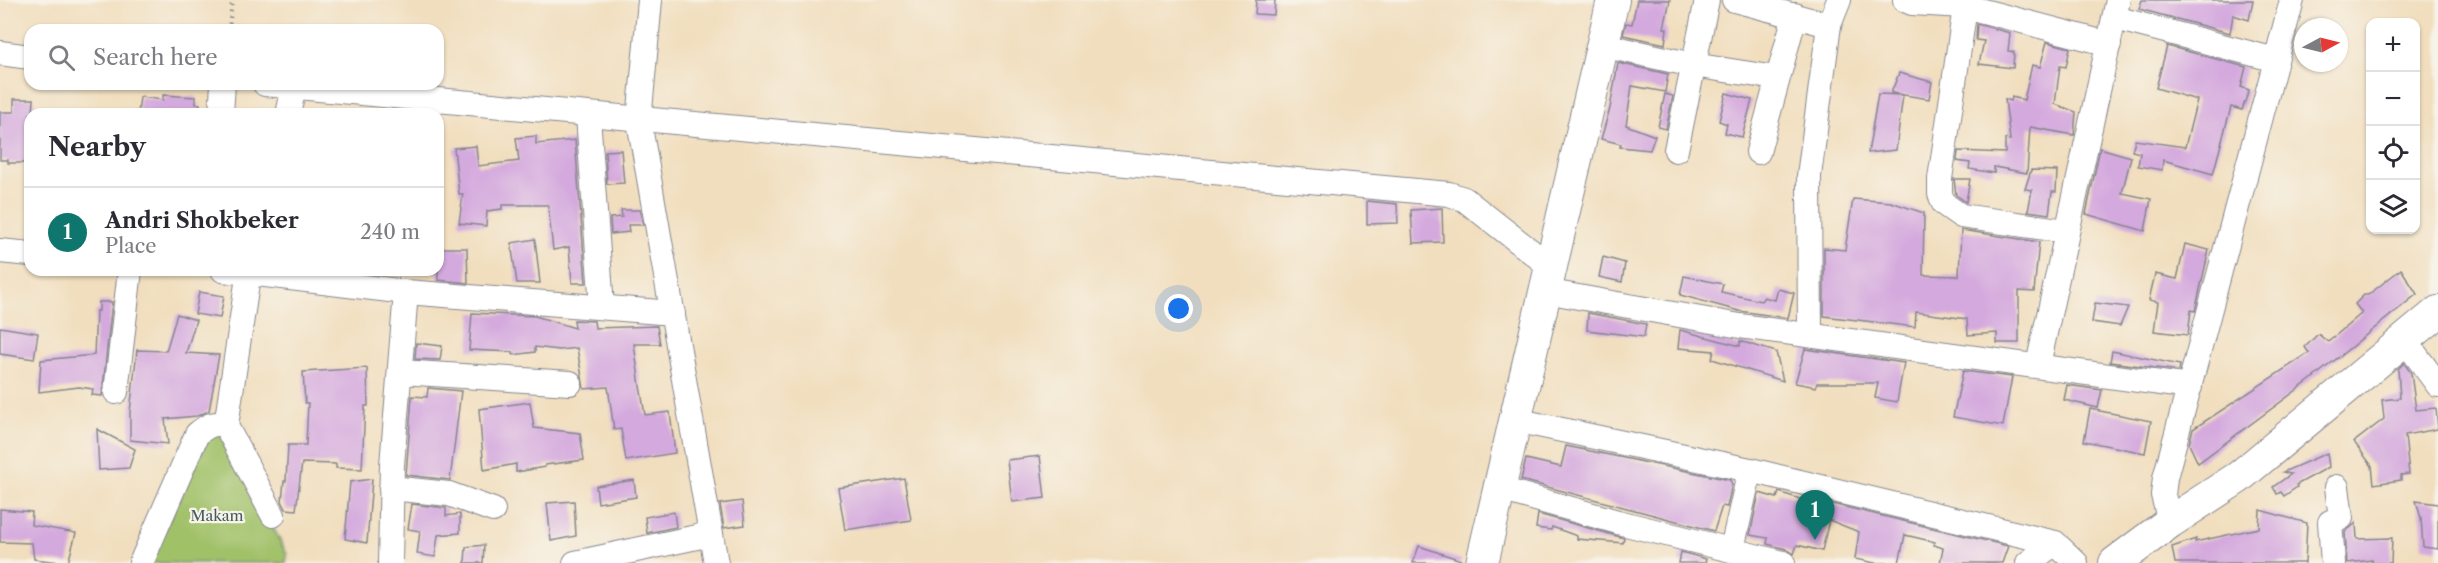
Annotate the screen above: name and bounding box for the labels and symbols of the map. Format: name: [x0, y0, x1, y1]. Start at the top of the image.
north arrow: [2294, 18, 2348, 72]
your location: [1164, 294, 1193, 323]
pin: 1: [1796, 490, 1834, 540]
park label: Makam: [190, 506, 244, 525]

